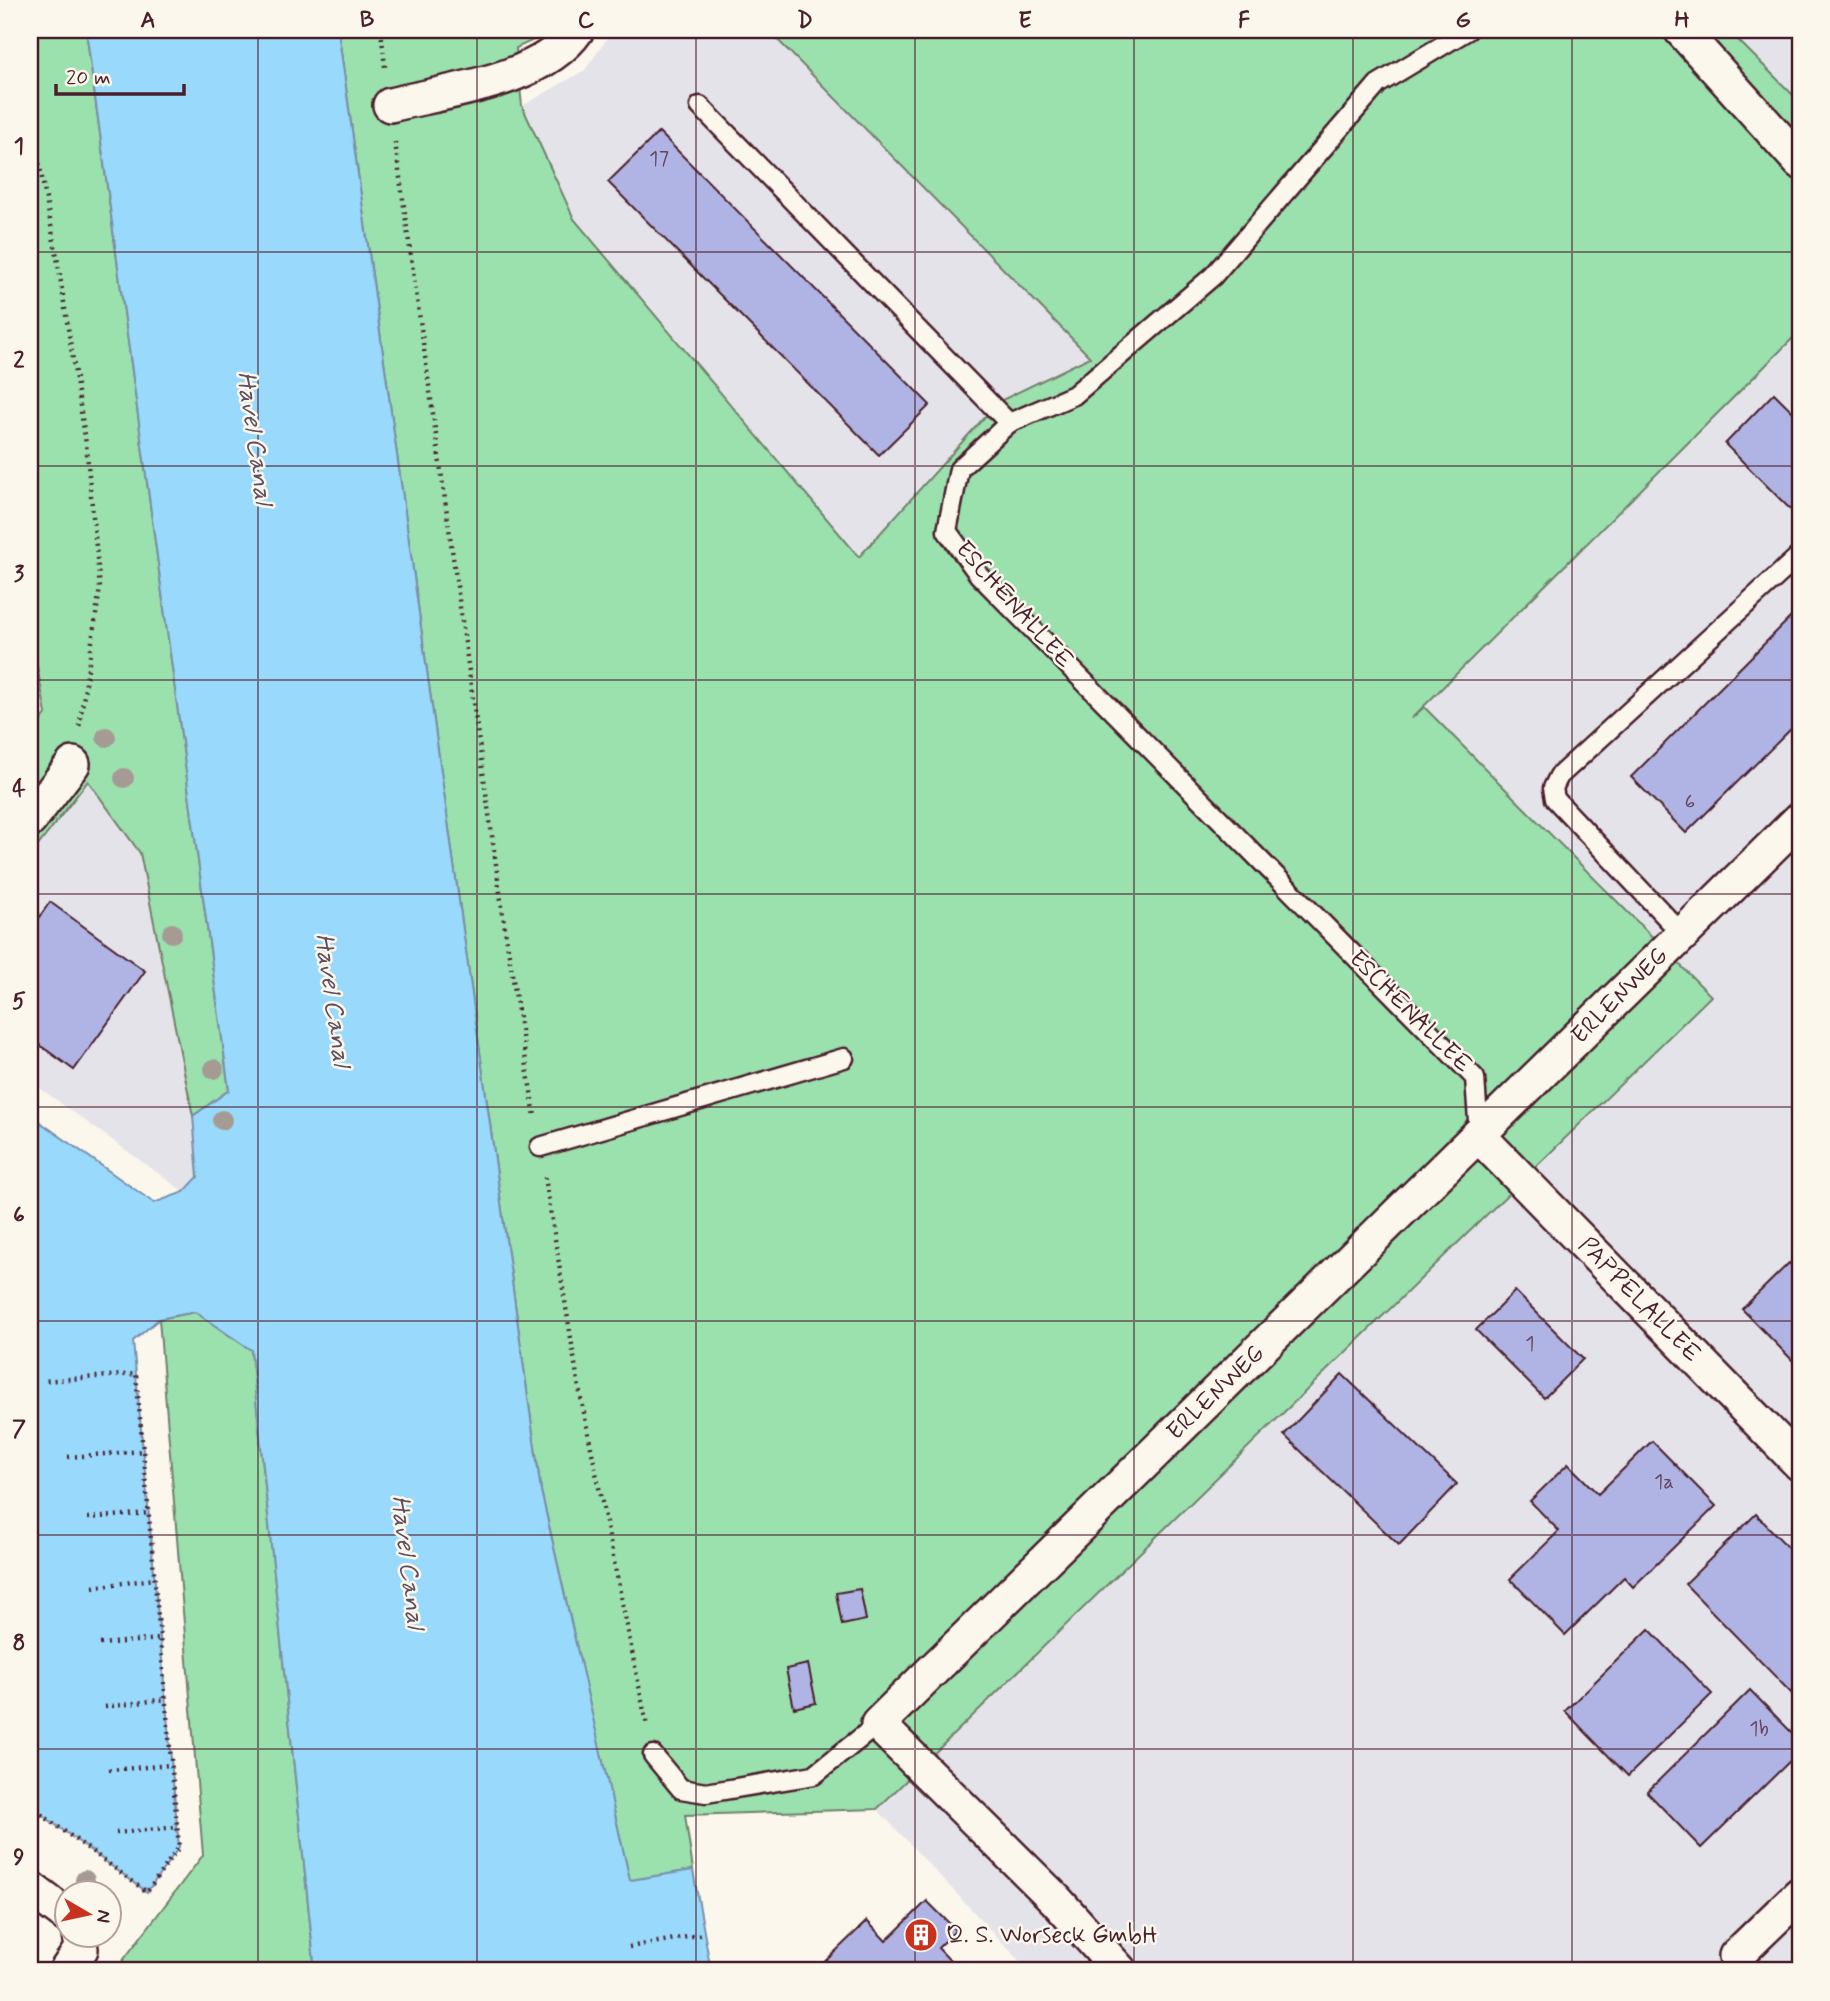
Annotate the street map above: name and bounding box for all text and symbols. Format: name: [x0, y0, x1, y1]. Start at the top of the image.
text: A: [140, 6, 156, 36]
text: B: [360, 6, 375, 36]
text: C: [578, 6, 595, 36]
text: D: [797, 6, 813, 36]
text: E: [1018, 6, 1032, 36]
text: F: [1238, 6, 1250, 36]
text: G: [1455, 6, 1471, 36]
text: H: [1674, 6, 1690, 36]
scale bar: [56, 52, 184, 96]
text: 20 m: [66, 64, 111, 92]
text: 1: [14, 132, 24, 162]
house number: 17: [649, 145, 669, 173]
text: 2: [13, 346, 25, 376]
water label: Havel Canal: [228, 369, 281, 511]
street label: ESCHENALLEE: [948, 535, 1080, 675]
text: 3: [14, 560, 25, 590]
text: 4: [12, 774, 26, 804]
house number: 6: [1685, 788, 1695, 816]
water label: Havel Canal: [306, 931, 359, 1073]
street label: ERLENWEG: [1565, 941, 1675, 1051]
street label: ESCHENALLEE: [1342, 944, 1478, 1080]
text: 5: [12, 987, 26, 1017]
text: 6: [13, 1201, 25, 1231]
street label: PAPPELALLEE: [1571, 1231, 1707, 1369]
house number: 1: [1525, 1330, 1535, 1358]
street label: ERLENWEG: [1160, 1338, 1272, 1447]
text: 7: [12, 1415, 26, 1445]
house number: 1a: [1654, 1468, 1674, 1496]
water label: Havel Canal: [382, 1493, 433, 1634]
text: 8: [13, 1629, 25, 1659]
house number: 1b: [1749, 1715, 1769, 1743]
text: 9: [13, 1843, 25, 1873]
north arrow: [52, 1878, 122, 1948]
text: N: [90, 1908, 117, 1925]
building icon: Q. S. Worseck GmbH: [902, 1916, 940, 1954]
place label: Q. S. Worseck GmbH: [946, 1920, 1158, 1951]

